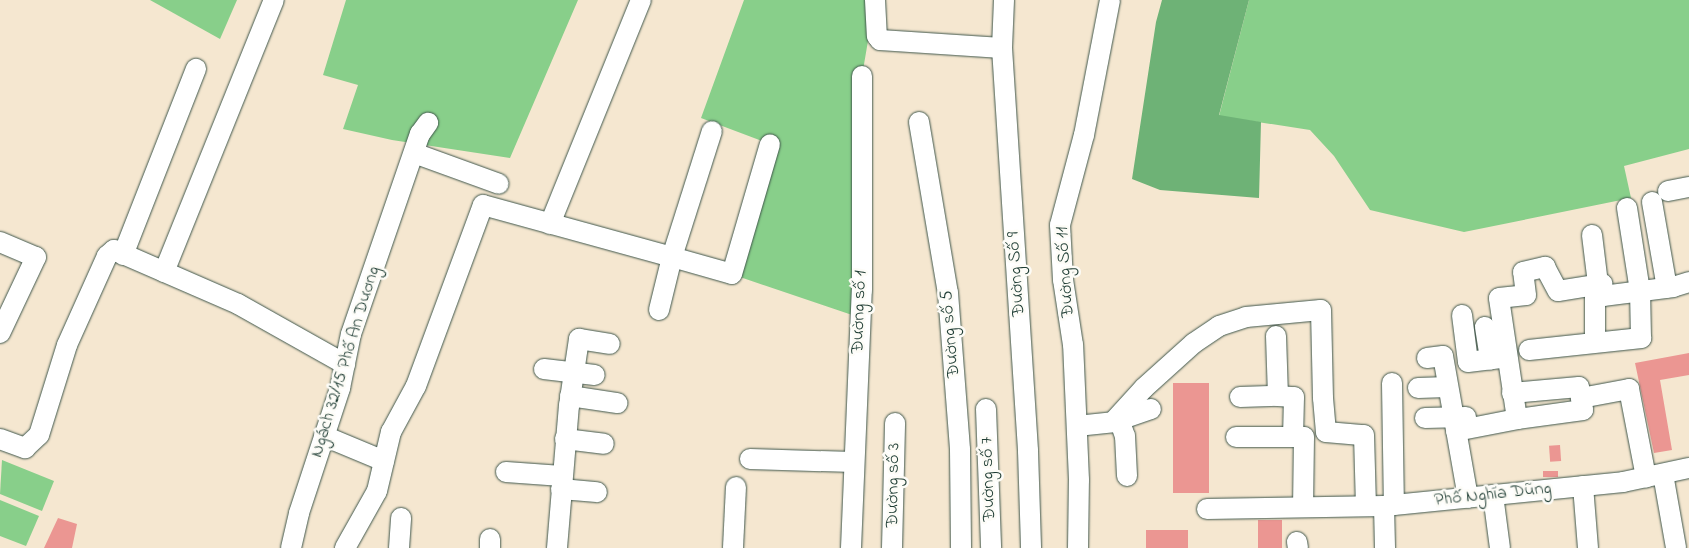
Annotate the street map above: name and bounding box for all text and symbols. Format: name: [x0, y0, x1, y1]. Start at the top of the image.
street label: Đường Số 11: [1052, 226, 1080, 318]
street label: Đường Số 9: [1003, 231, 1031, 317]
street label: Ngách 32/15 Phố An Dương: [307, 264, 385, 460]
street label: Đường số 1: [848, 270, 872, 354]
street label: Đường số 5: [936, 289, 966, 379]
street label: Đường số 7: [977, 436, 1001, 522]
street label: Đường số 3: [882, 442, 906, 528]
street label: Phố Nghĩa Dũng: [1433, 478, 1553, 512]

